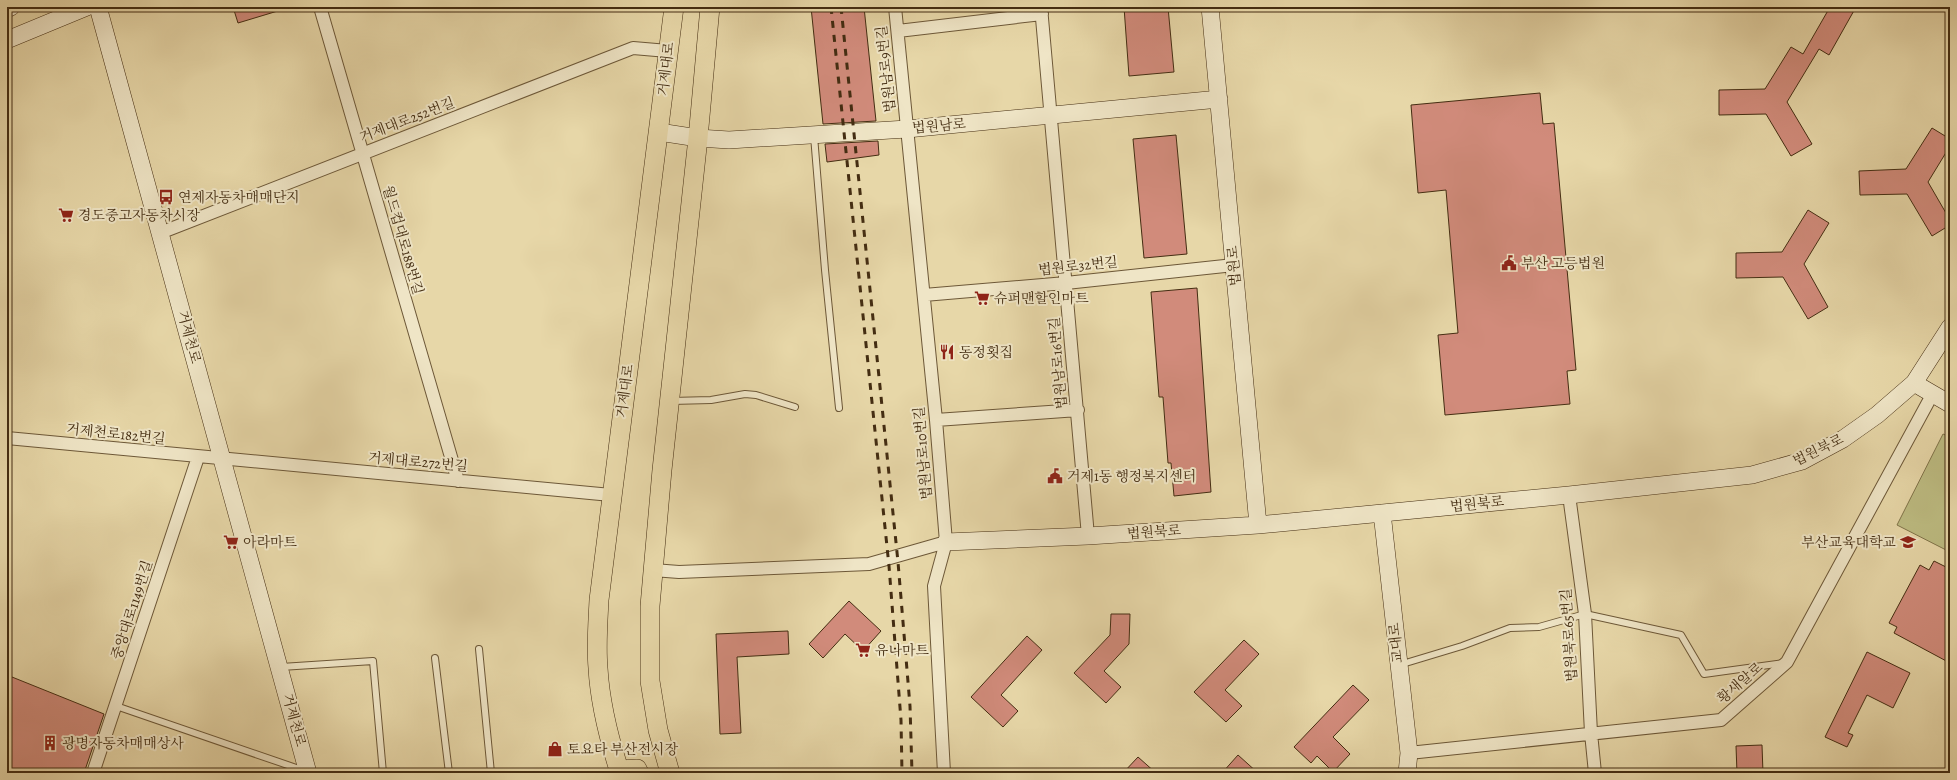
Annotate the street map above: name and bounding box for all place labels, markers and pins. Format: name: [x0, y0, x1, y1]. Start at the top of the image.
bus stop icon: 연제자동차매매단지: [157, 188, 175, 206]
place label: 연제자동차매매단지: [178, 188, 300, 207]
supermarket icon: 경도중고자동차시장: [57, 206, 75, 224]
place label: 경도중고자동차시장: [78, 206, 200, 225]
public building icon: 부산 고등법원: [1500, 254, 1518, 272]
place label: 부산 고등법원: [1521, 254, 1605, 273]
supermarket icon: 슈퍼맨할인마트: [973, 289, 991, 307]
place label: 슈퍼맨할인마트: [994, 289, 1089, 308]
restaurant icon: 동정횟집: [938, 343, 956, 361]
place label: 동정횟집: [959, 343, 1013, 362]
public building icon: 거제1동 행정복지센터: [1046, 467, 1064, 485]
place label: 거제1동 행정복지센터: [1067, 467, 1196, 486]
supermarket icon: 아라마트: [222, 533, 240, 551]
place label: 아라마트: [243, 533, 298, 552]
place label: 부산교육대학교: [1801, 533, 1896, 552]
school or university icon: 부산교육대학교: [1899, 533, 1917, 551]
supermarket icon: 유나마트: [854, 641, 872, 659]
place label: 유나마트: [875, 641, 930, 660]
building icon: 광명자동차매매상사: [41, 734, 59, 752]
place label: 광명자동차매매상사: [62, 734, 184, 753]
shop icon: 토요타 부산전시장: [546, 740, 564, 758]
place label: 토요타 부산전시장: [567, 740, 678, 759]

